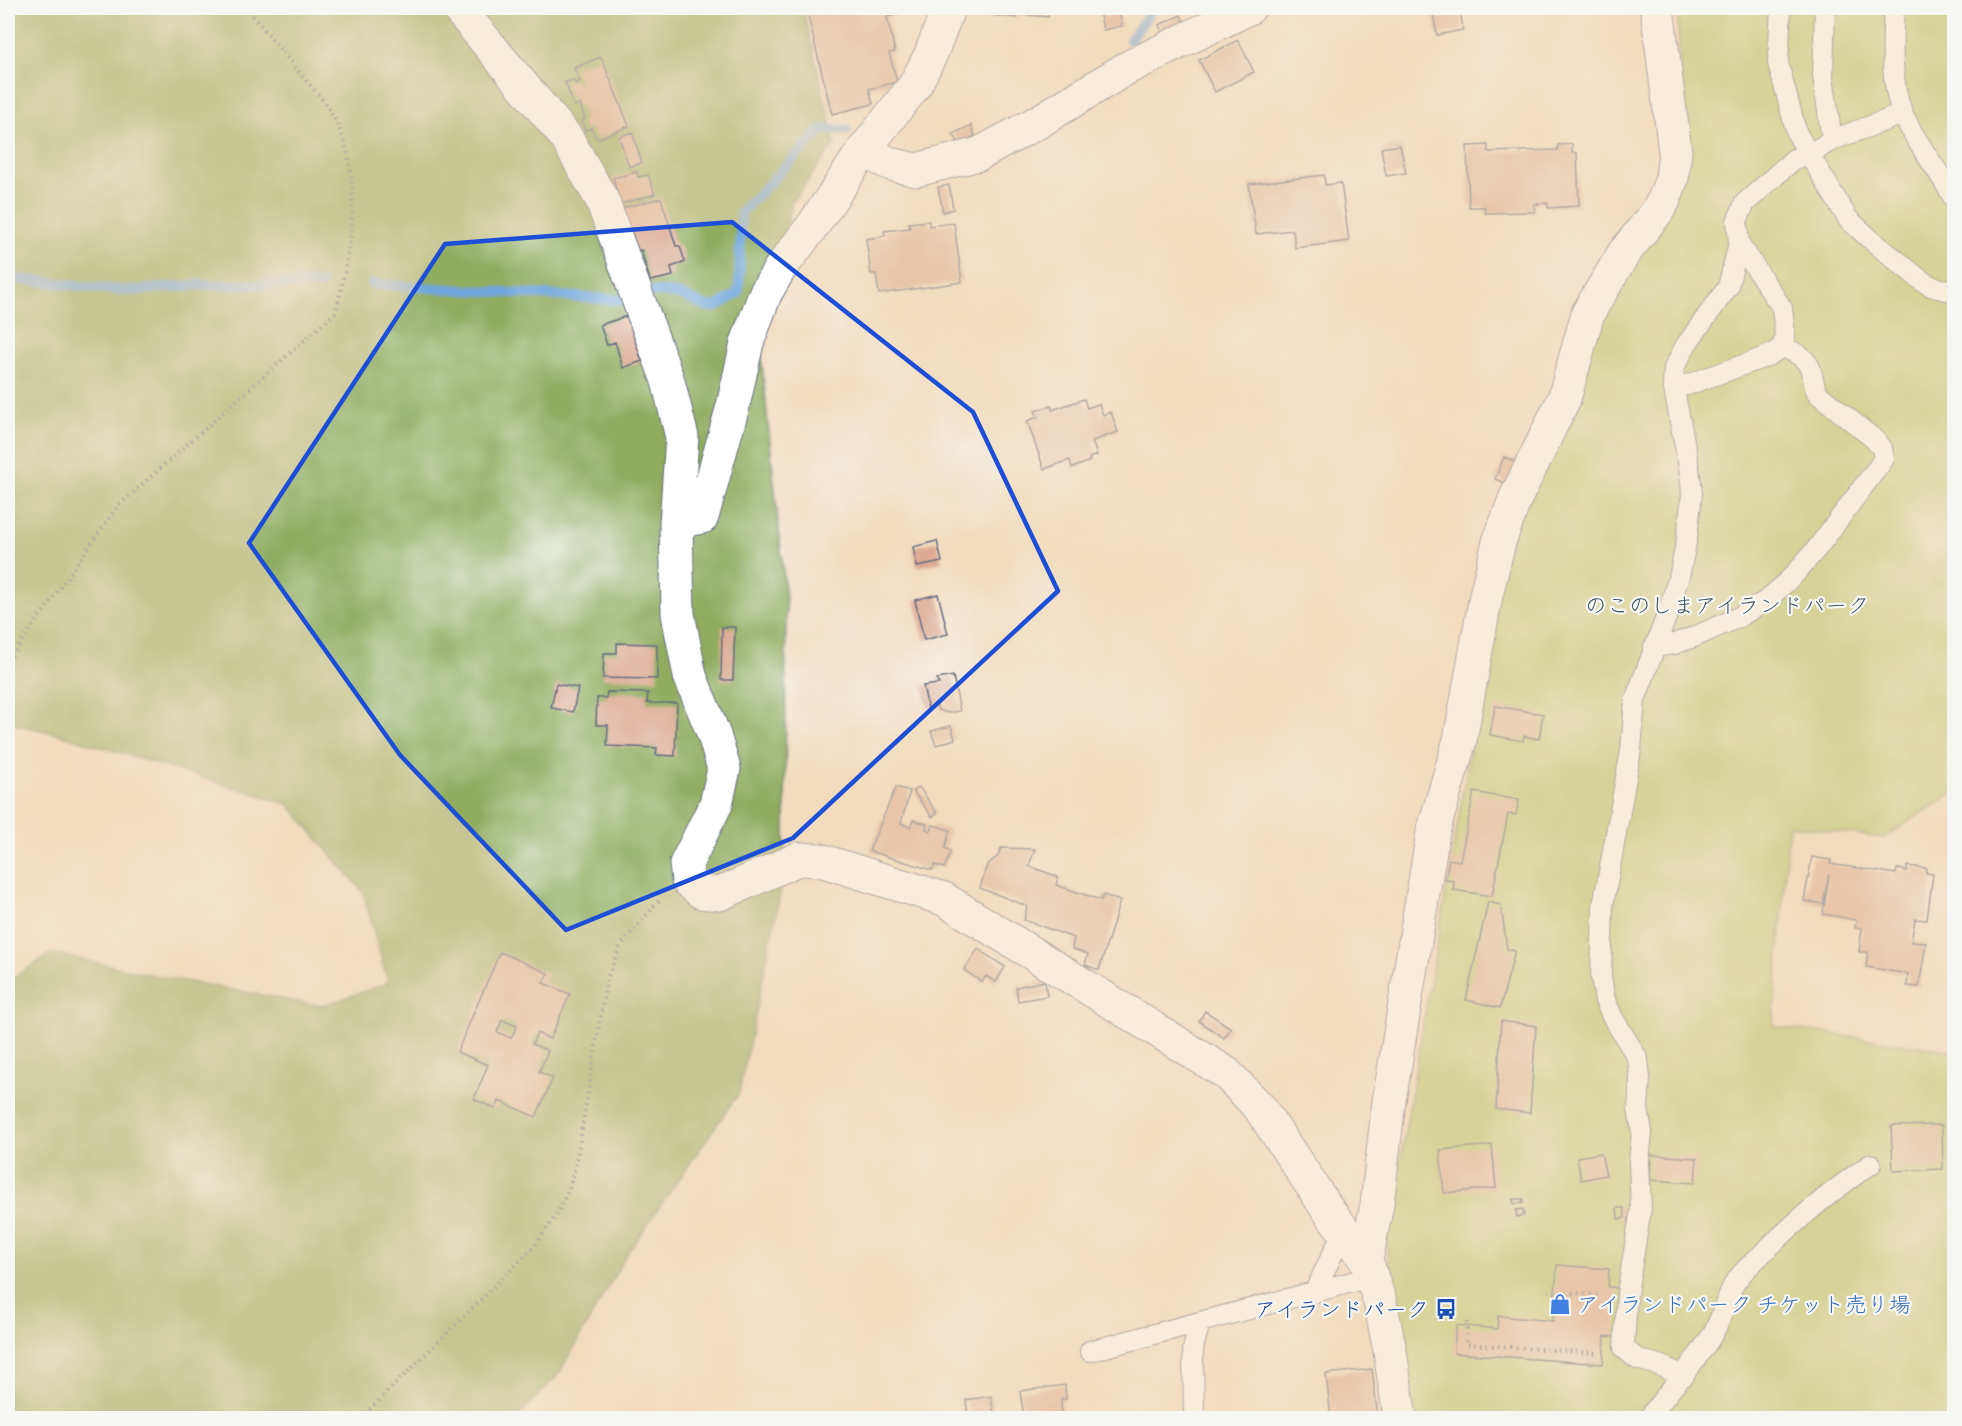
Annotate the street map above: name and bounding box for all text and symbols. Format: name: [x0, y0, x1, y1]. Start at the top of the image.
park label: のこのしまアイランドパーク: [1585, 590, 1869, 620]
place label: アイランドパーク チケット売り場: [1577, 1289, 1911, 1319]
shop icon: アイランドパーク チケット売り場: [1548, 1292, 1572, 1316]
place label: アイランドパーク: [1254, 1294, 1429, 1324]
bus stop icon: アイランドパーク: [1434, 1297, 1458, 1321]

